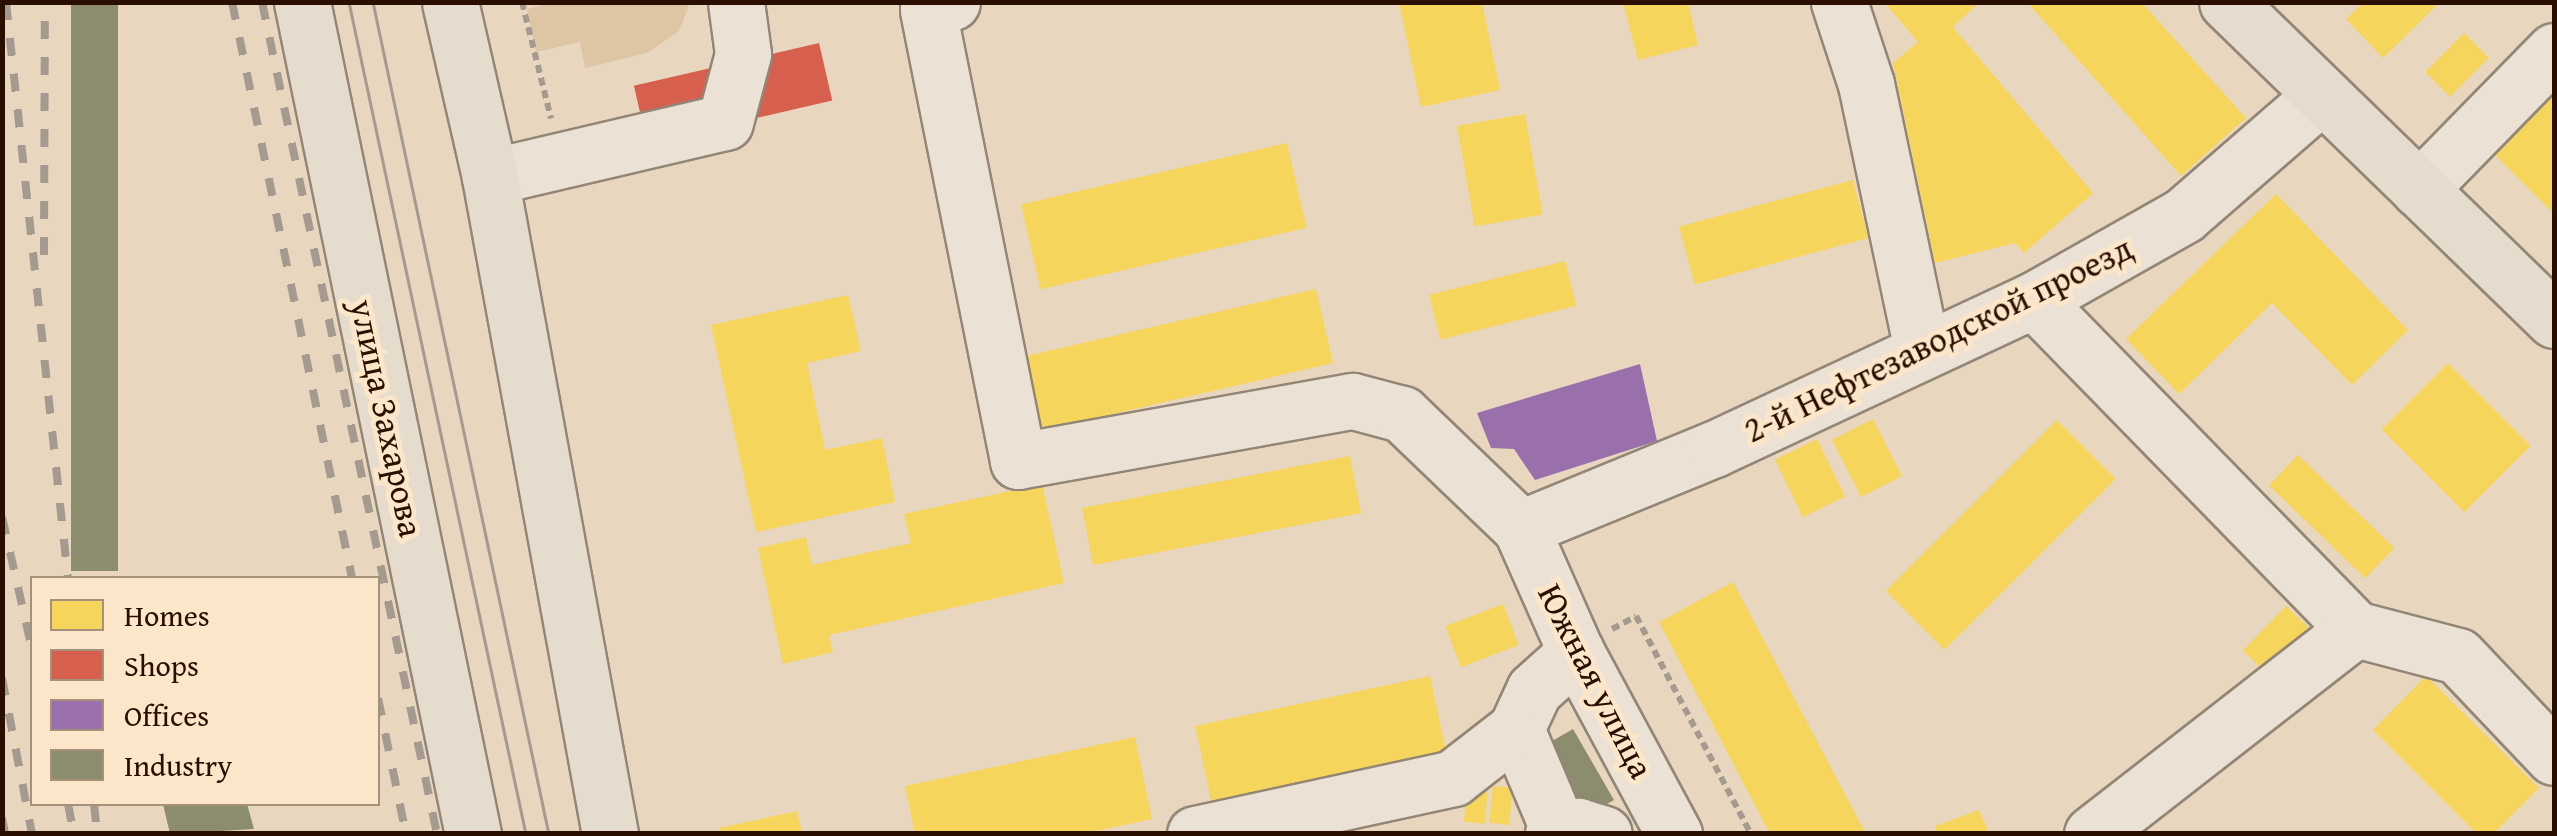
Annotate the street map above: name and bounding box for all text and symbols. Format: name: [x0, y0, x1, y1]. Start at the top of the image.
street label: 2-й Нефтезаводской проезд: [1737, 227, 2139, 451]
street label: улица Захарова: [341, 295, 433, 541]
legend: [30, 576, 380, 806]
street label: Южная улица: [1529, 577, 1663, 785]
text: Homes: [124, 593, 210, 637]
text: Shops: [124, 643, 199, 687]
text: Offices: [124, 693, 209, 737]
text: Industry: [124, 743, 232, 787]

